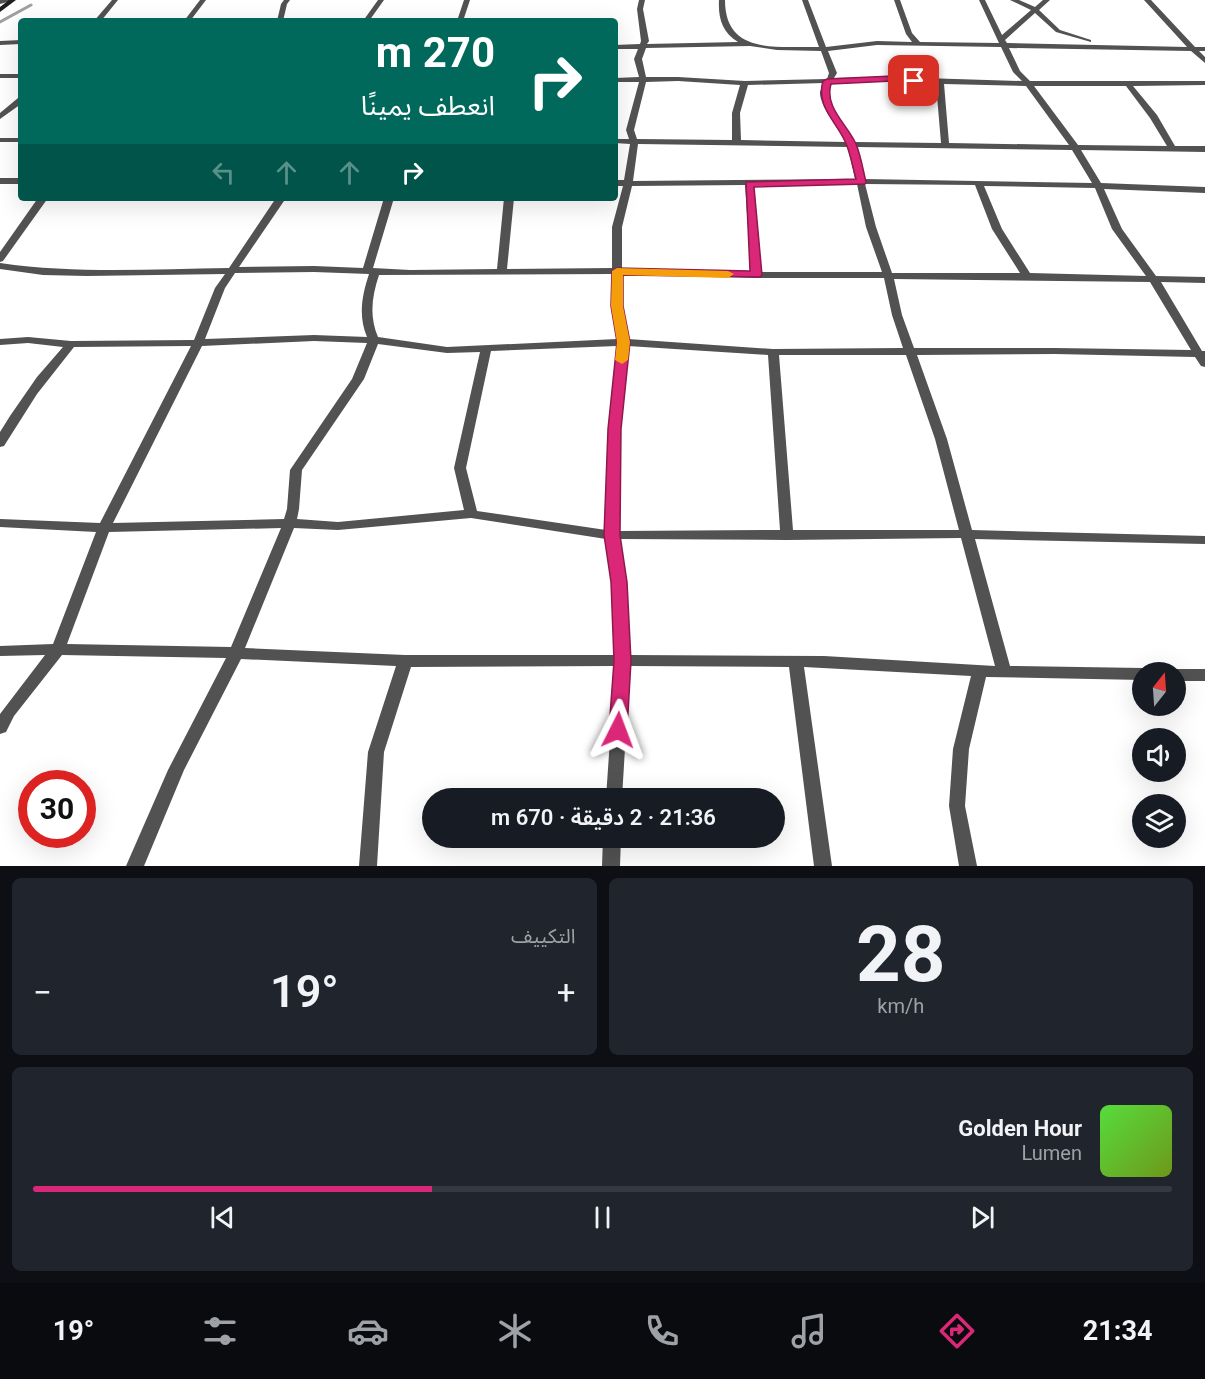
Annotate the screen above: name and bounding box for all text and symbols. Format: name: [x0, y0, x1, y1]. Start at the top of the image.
text: 270 m: [376, 28, 495, 77]
icon: right: [516, 42, 594, 120]
pin: [888, 55, 939, 106]
icon: arrive: [897, 64, 930, 97]
text: انعطف يمينًا: [361, 90, 495, 122]
icon: left: [207, 156, 240, 189]
icon: ahead: [270, 156, 303, 189]
icon: ahead: [333, 156, 366, 189]
icon: right: [396, 156, 429, 189]
north arrow: [1132, 662, 1186, 716]
map controls: [1132, 662, 1186, 848]
position arrow: [586, 698, 650, 762]
button: sound: [1132, 728, 1186, 782]
speed limit sign: 30: [18, 770, 96, 848]
button: layers: [1132, 794, 1186, 848]
text: 21:36 · 2 دقيقة · 670 m: [491, 805, 716, 830]
text: 28: [856, 909, 946, 1000]
text: التكييف: [511, 924, 576, 948]
text: 19°: [270, 965, 339, 1018]
text: −: [33, 973, 52, 1012]
text: +: [557, 973, 576, 1012]
text: km/h: [877, 994, 924, 1018]
text: Golden Hour: [958, 1116, 1082, 1141]
text: Lumen: [1021, 1141, 1082, 1165]
icon: previous: [206, 1201, 239, 1234]
icon: pause: [586, 1201, 619, 1234]
icon: next: [966, 1201, 999, 1234]
icon: filters: [199, 1310, 241, 1352]
icon: car: [347, 1310, 389, 1352]
icon: climate: [494, 1310, 536, 1352]
icon: phone: [641, 1310, 683, 1352]
icon: music: [788, 1310, 830, 1352]
icon: directions: [936, 1310, 978, 1352]
text: 19°: [53, 1315, 94, 1347]
text: 21:34: [1083, 1315, 1152, 1347]

